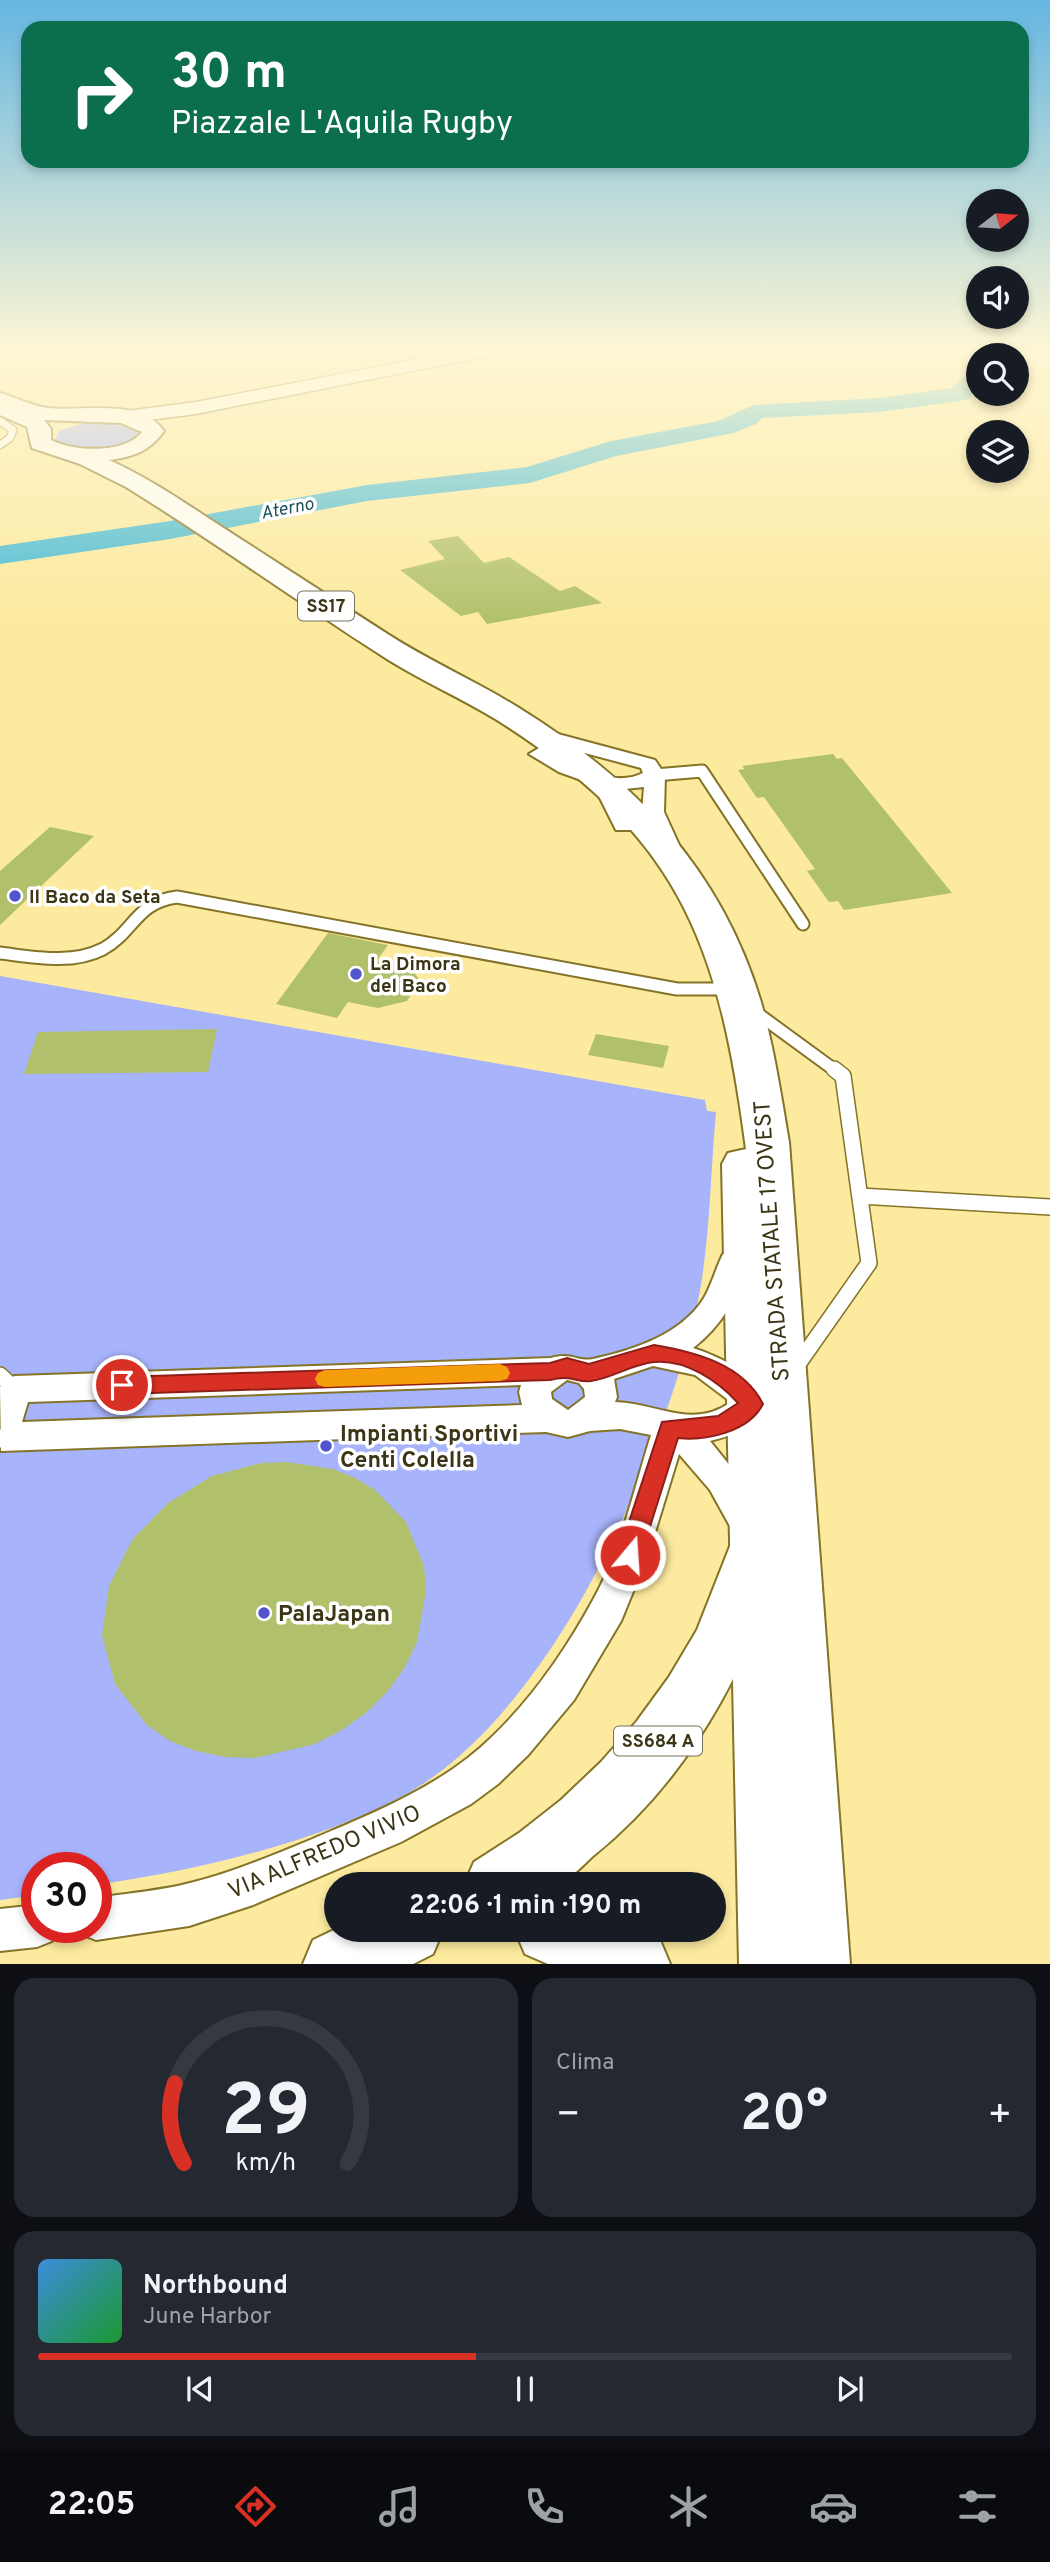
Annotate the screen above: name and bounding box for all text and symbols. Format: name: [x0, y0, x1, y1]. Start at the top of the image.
text: 30 m: [171, 44, 287, 106]
icon: right: [56, 49, 147, 140]
text: Piazzale L'Aquila Rugby: [171, 105, 513, 145]
north arrow: [966, 189, 1029, 252]
map controls: [966, 189, 1029, 483]
button: sound: [966, 266, 1029, 329]
button: search: [966, 343, 1029, 406]
button: layers: [966, 420, 1029, 483]
water label: Aterno: [259, 493, 316, 526]
road number: SS17: [298, 592, 354, 620]
place label: Il Baco da Seta: [29, 886, 161, 910]
marker: Il Baco da Seta: [7, 888, 23, 904]
place label: La Dimora del Baco: [370, 953, 461, 999]
marker: La Dimora del Baco: [348, 966, 364, 982]
street label: STRADA STATALE 17 OVEST: [749, 1099, 798, 1382]
pin: [92, 1355, 152, 1415]
icon: arrive: [103, 1366, 141, 1404]
place label: Impianti Sportivi Centi Colella: [340, 1421, 518, 1476]
marker: Impianti Sportivi Centi Colella: [318, 1438, 334, 1454]
position arrow: [593, 1518, 667, 1592]
place label: PalaJapan: [278, 1601, 390, 1630]
marker: PalaJapan: [256, 1605, 272, 1621]
road number: SS684 A: [614, 1726, 702, 1756]
street label: VIA ALFREDO VIVIO: [224, 1800, 426, 1907]
speed limit sign: 30: [21, 1852, 112, 1943]
text: 22:06 · 1 min · 190 m: [409, 1890, 641, 1923]
text: Clima: [556, 2049, 614, 2078]
text: 29: [221, 2070, 311, 2162]
text: 20°: [740, 2083, 828, 2149]
text: −: [556, 2092, 581, 2141]
text: +: [987, 2092, 1012, 2141]
text: km/h: [236, 2148, 296, 2180]
text: Northbound: [143, 2270, 288, 2303]
text: June Harbor: [143, 2303, 271, 2332]
icon: previous: [181, 2370, 219, 2408]
icon: pause: [506, 2370, 544, 2408]
icon: next: [831, 2370, 869, 2408]
icon: directions: [231, 2482, 280, 2531]
icon: music: [375, 2482, 424, 2531]
icon: phone: [520, 2482, 569, 2531]
icon: climate: [664, 2482, 713, 2531]
icon: car: [809, 2482, 858, 2531]
icon: filters: [953, 2482, 1002, 2531]
text: 22:05: [48, 2486, 135, 2526]

